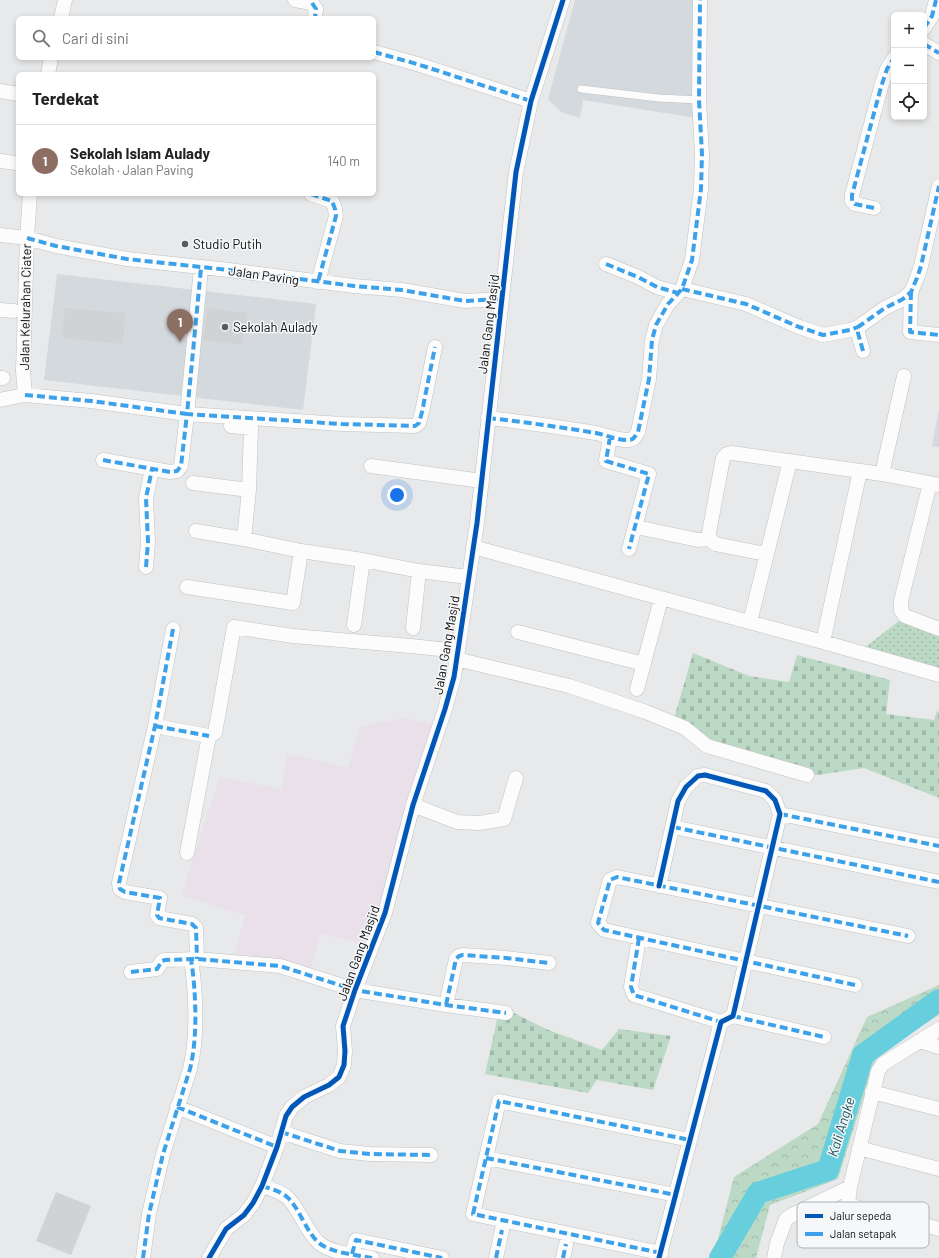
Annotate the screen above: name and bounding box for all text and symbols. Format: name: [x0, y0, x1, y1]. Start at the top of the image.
map controls: [891, 12, 927, 120]
button: +: [891, 12, 927, 48]
search box: [16, 16, 376, 60]
icon: search: [30, 27, 52, 49]
text: Cari di sini: [62, 29, 129, 47]
button: −: [891, 48, 927, 84]
button: locate: [891, 84, 927, 120]
text: Terdekat: [32, 88, 99, 108]
text: Sekolah Islam Aulady: [70, 144, 210, 162]
text: 1: [43, 153, 47, 169]
text: 140 m: [328, 153, 360, 169]
text: Sekolah · Jalan Paving: [70, 162, 194, 178]
place label: Studio Putih: [193, 236, 262, 252]
marker: Studio Putih: [180, 239, 190, 249]
street label: Jalan Kelurahan Ciater: [16, 243, 34, 370]
street label: Jalan Paving: [228, 262, 300, 288]
street label: Jalan Gang Masjid: [474, 273, 502, 375]
pin: 1: [167, 309, 193, 342]
place label: Sekolah Aulady: [233, 319, 318, 335]
marker: Sekolah Aulady: [220, 322, 230, 332]
your location: [387, 485, 407, 505]
street label: Jalan Gang Masjid: [429, 594, 463, 696]
street label: Jalan Gang Masjid: [333, 903, 383, 1003]
water label: Kali Angke: [823, 1095, 858, 1159]
legend: [797, 1202, 929, 1248]
text: Jalur sepeda: [830, 1209, 891, 1222]
text: Jalan setapak: [830, 1227, 897, 1240]

